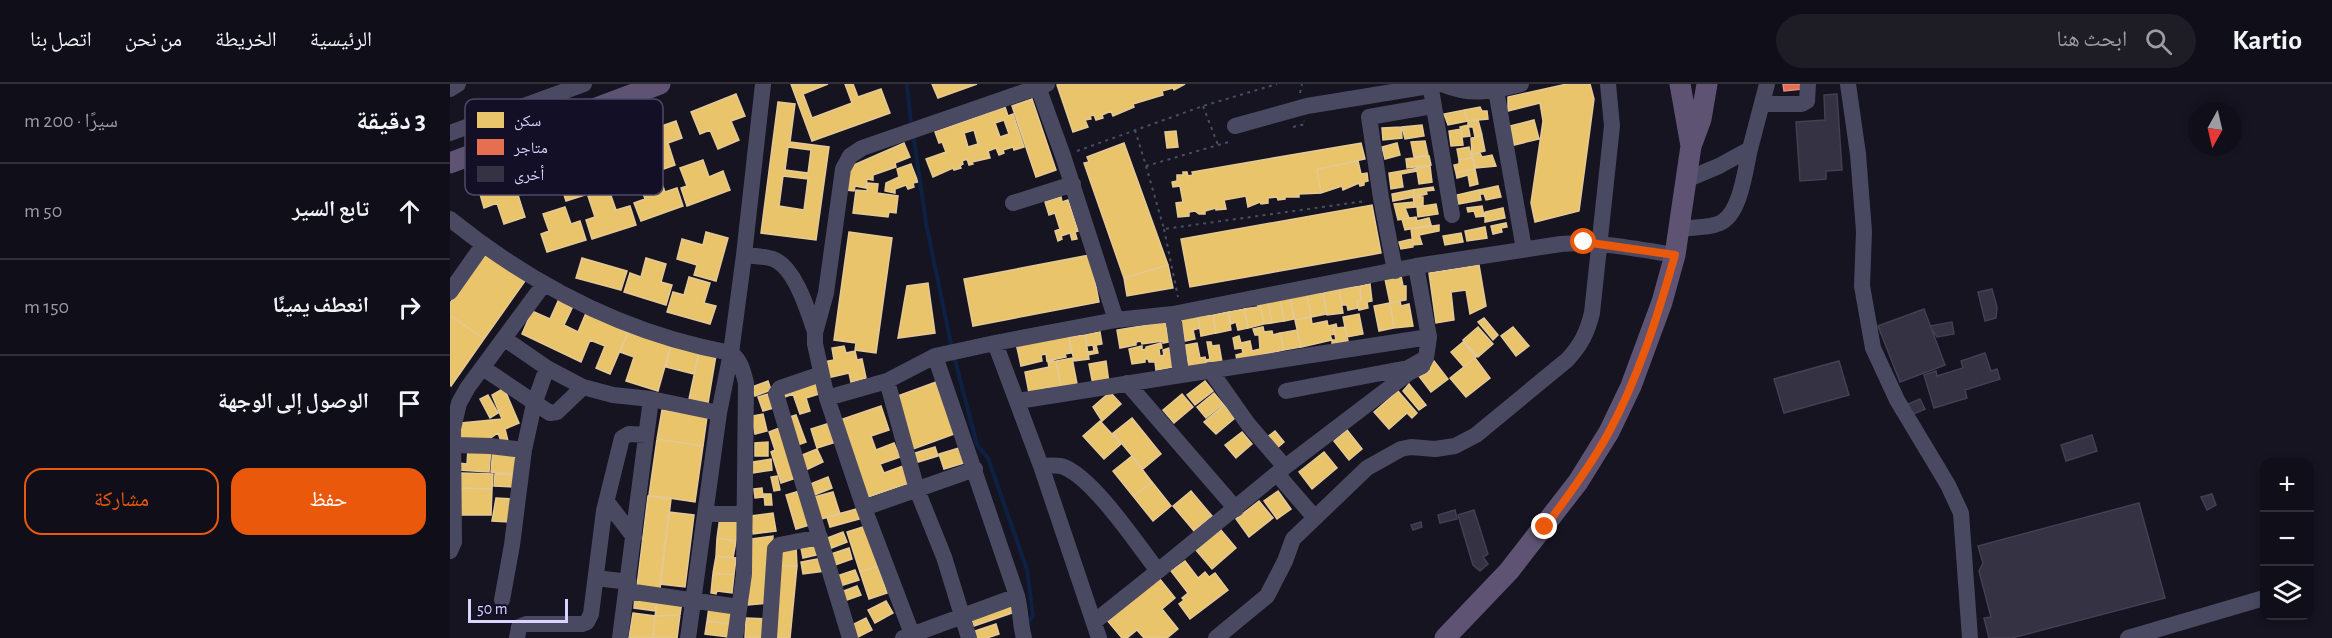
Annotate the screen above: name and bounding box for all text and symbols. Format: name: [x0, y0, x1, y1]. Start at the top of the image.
search box: [1776, 14, 2196, 68]
icon: search: [2142, 25, 2175, 58]
text: Kartio: [2232, 27, 2302, 55]
text: ابحث هنا: [2056, 28, 2127, 50]
text: اتصل بنا: [30, 29, 92, 50]
text: من نحن: [125, 29, 182, 50]
text: الخريطة: [215, 29, 277, 50]
text: الرئيسية: [310, 29, 372, 50]
legend: [465, 99, 663, 195]
north arrow: [2188, 102, 2242, 156]
text: 3 دقيقة: [356, 108, 426, 134]
text: سيرًا · 200 m: [24, 111, 118, 131]
text: سكن: [514, 113, 541, 131]
text: متاجر: [513, 140, 548, 157]
text: أخرى: [514, 165, 544, 185]
icon: ahead: [393, 195, 426, 228]
text: تابع السير: [292, 198, 369, 220]
text: 50 m: [24, 201, 62, 221]
route start: [1570, 228, 1596, 254]
icon: right: [393, 291, 426, 324]
text: انعطف يمينًا: [272, 294, 369, 316]
text: 150 m: [24, 297, 69, 317]
icon: arrive: [393, 387, 426, 420]
text: الوصول إلى الوجهة: [218, 390, 369, 412]
map controls: [2260, 458, 2314, 620]
button: +: [2260, 458, 2314, 512]
button: مشاركة: [24, 468, 219, 535]
button: حفظ: [231, 468, 426, 535]
button: −: [2260, 512, 2314, 566]
route end: [1531, 513, 1557, 539]
button: layers: [2260, 566, 2314, 620]
scale bar: [468, 596, 568, 624]
text: 50 m: [477, 601, 508, 617]

